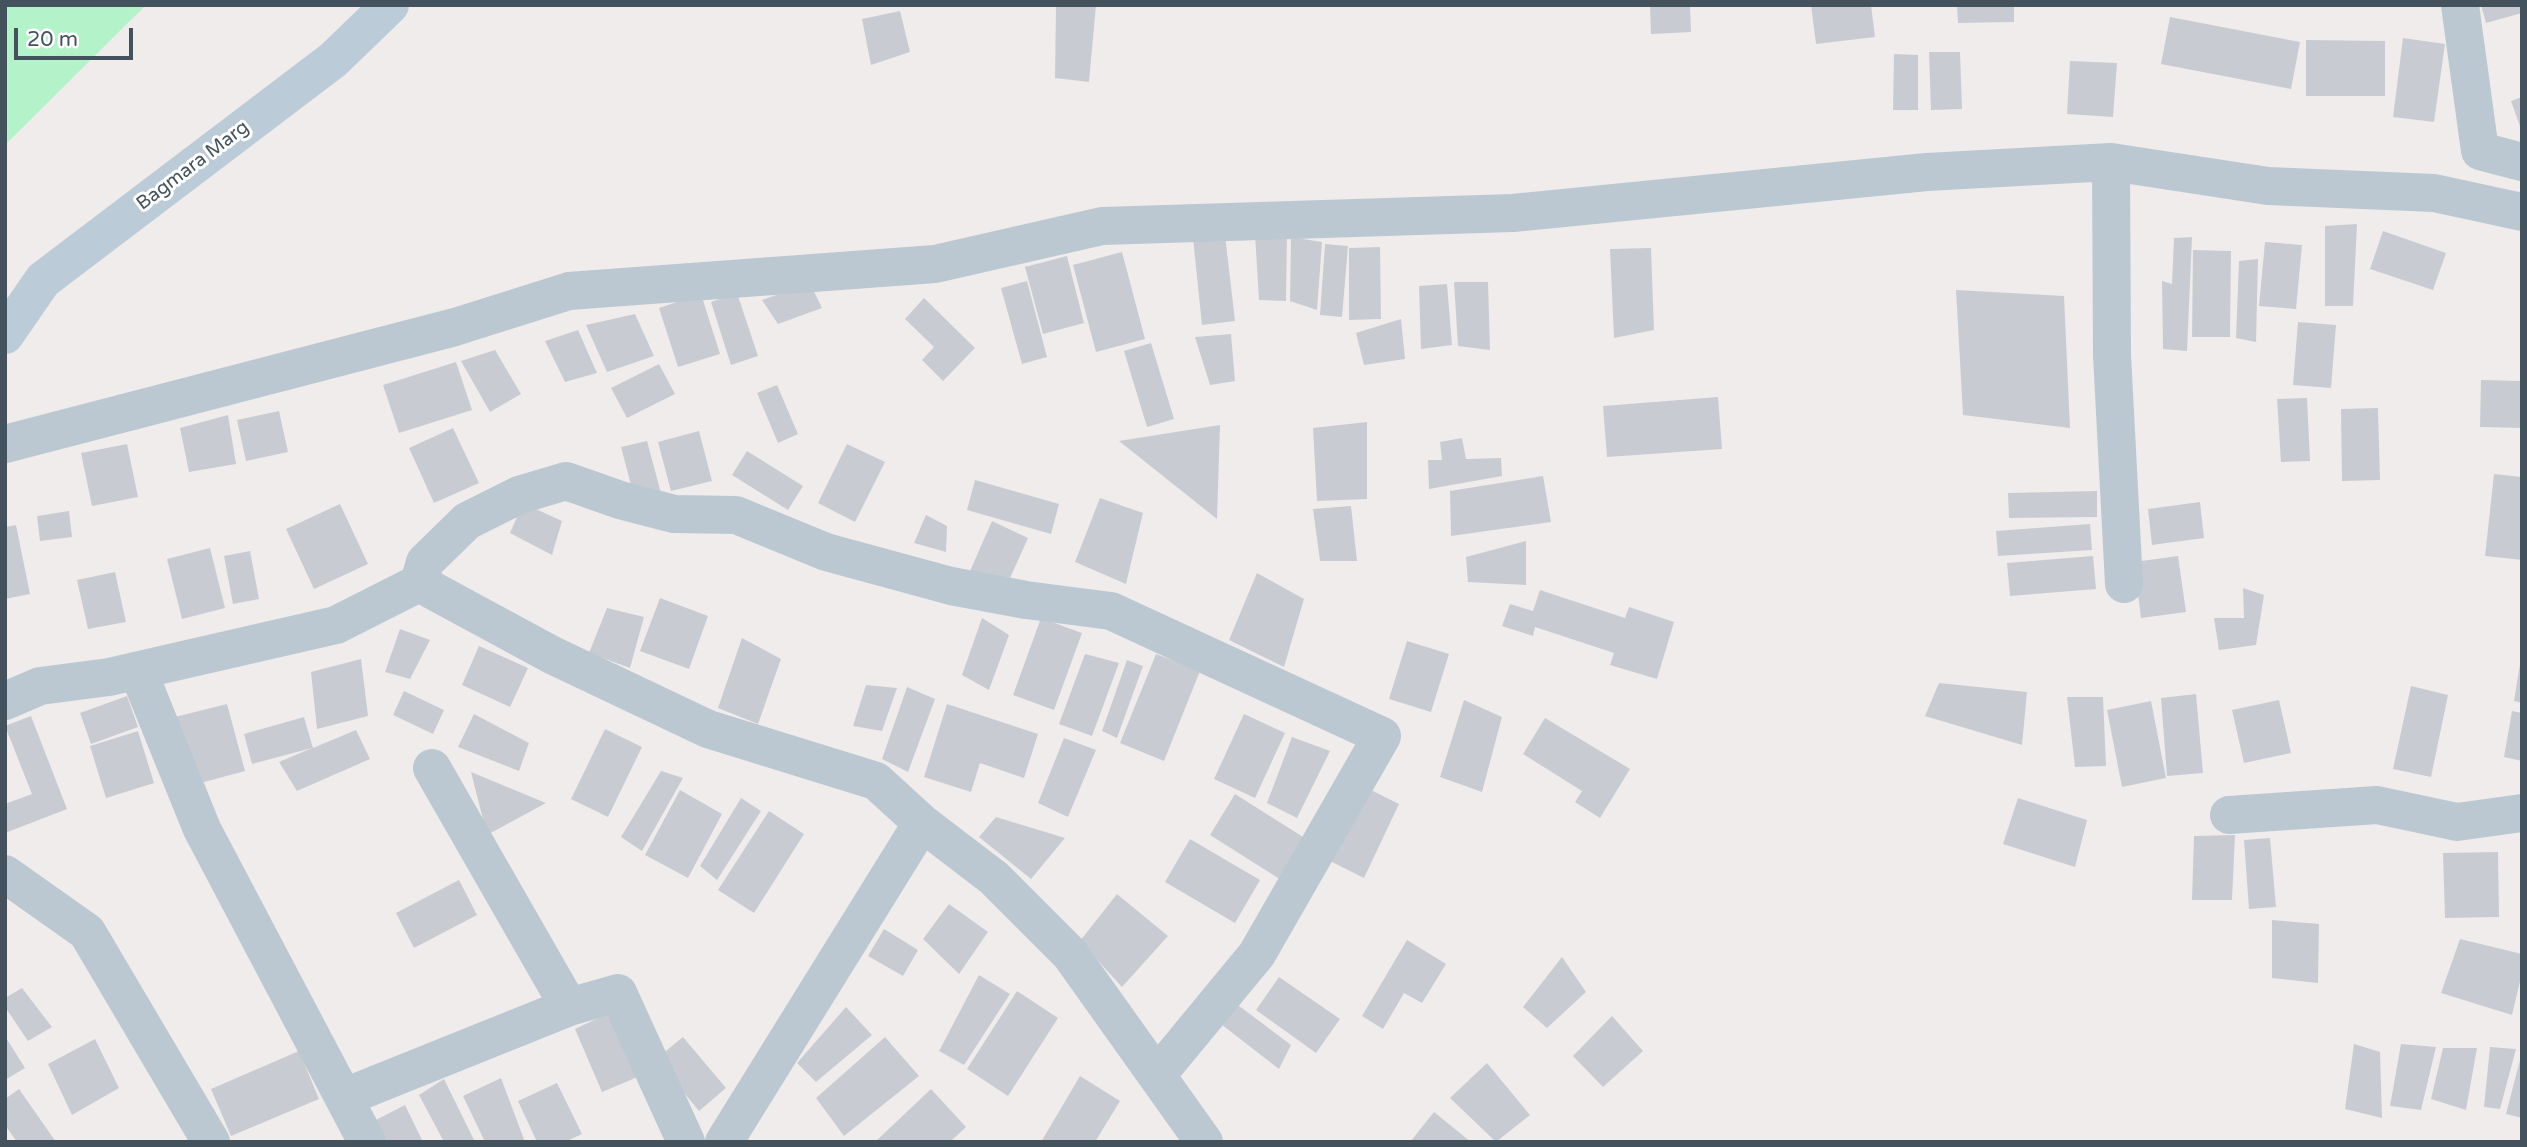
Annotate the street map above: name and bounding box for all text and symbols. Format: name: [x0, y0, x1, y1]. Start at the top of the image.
scale bar: [18, 14, 136, 58]
text: 20 m: [27, 27, 78, 52]
street label: Bagmara Marg: [132, 116, 254, 216]

